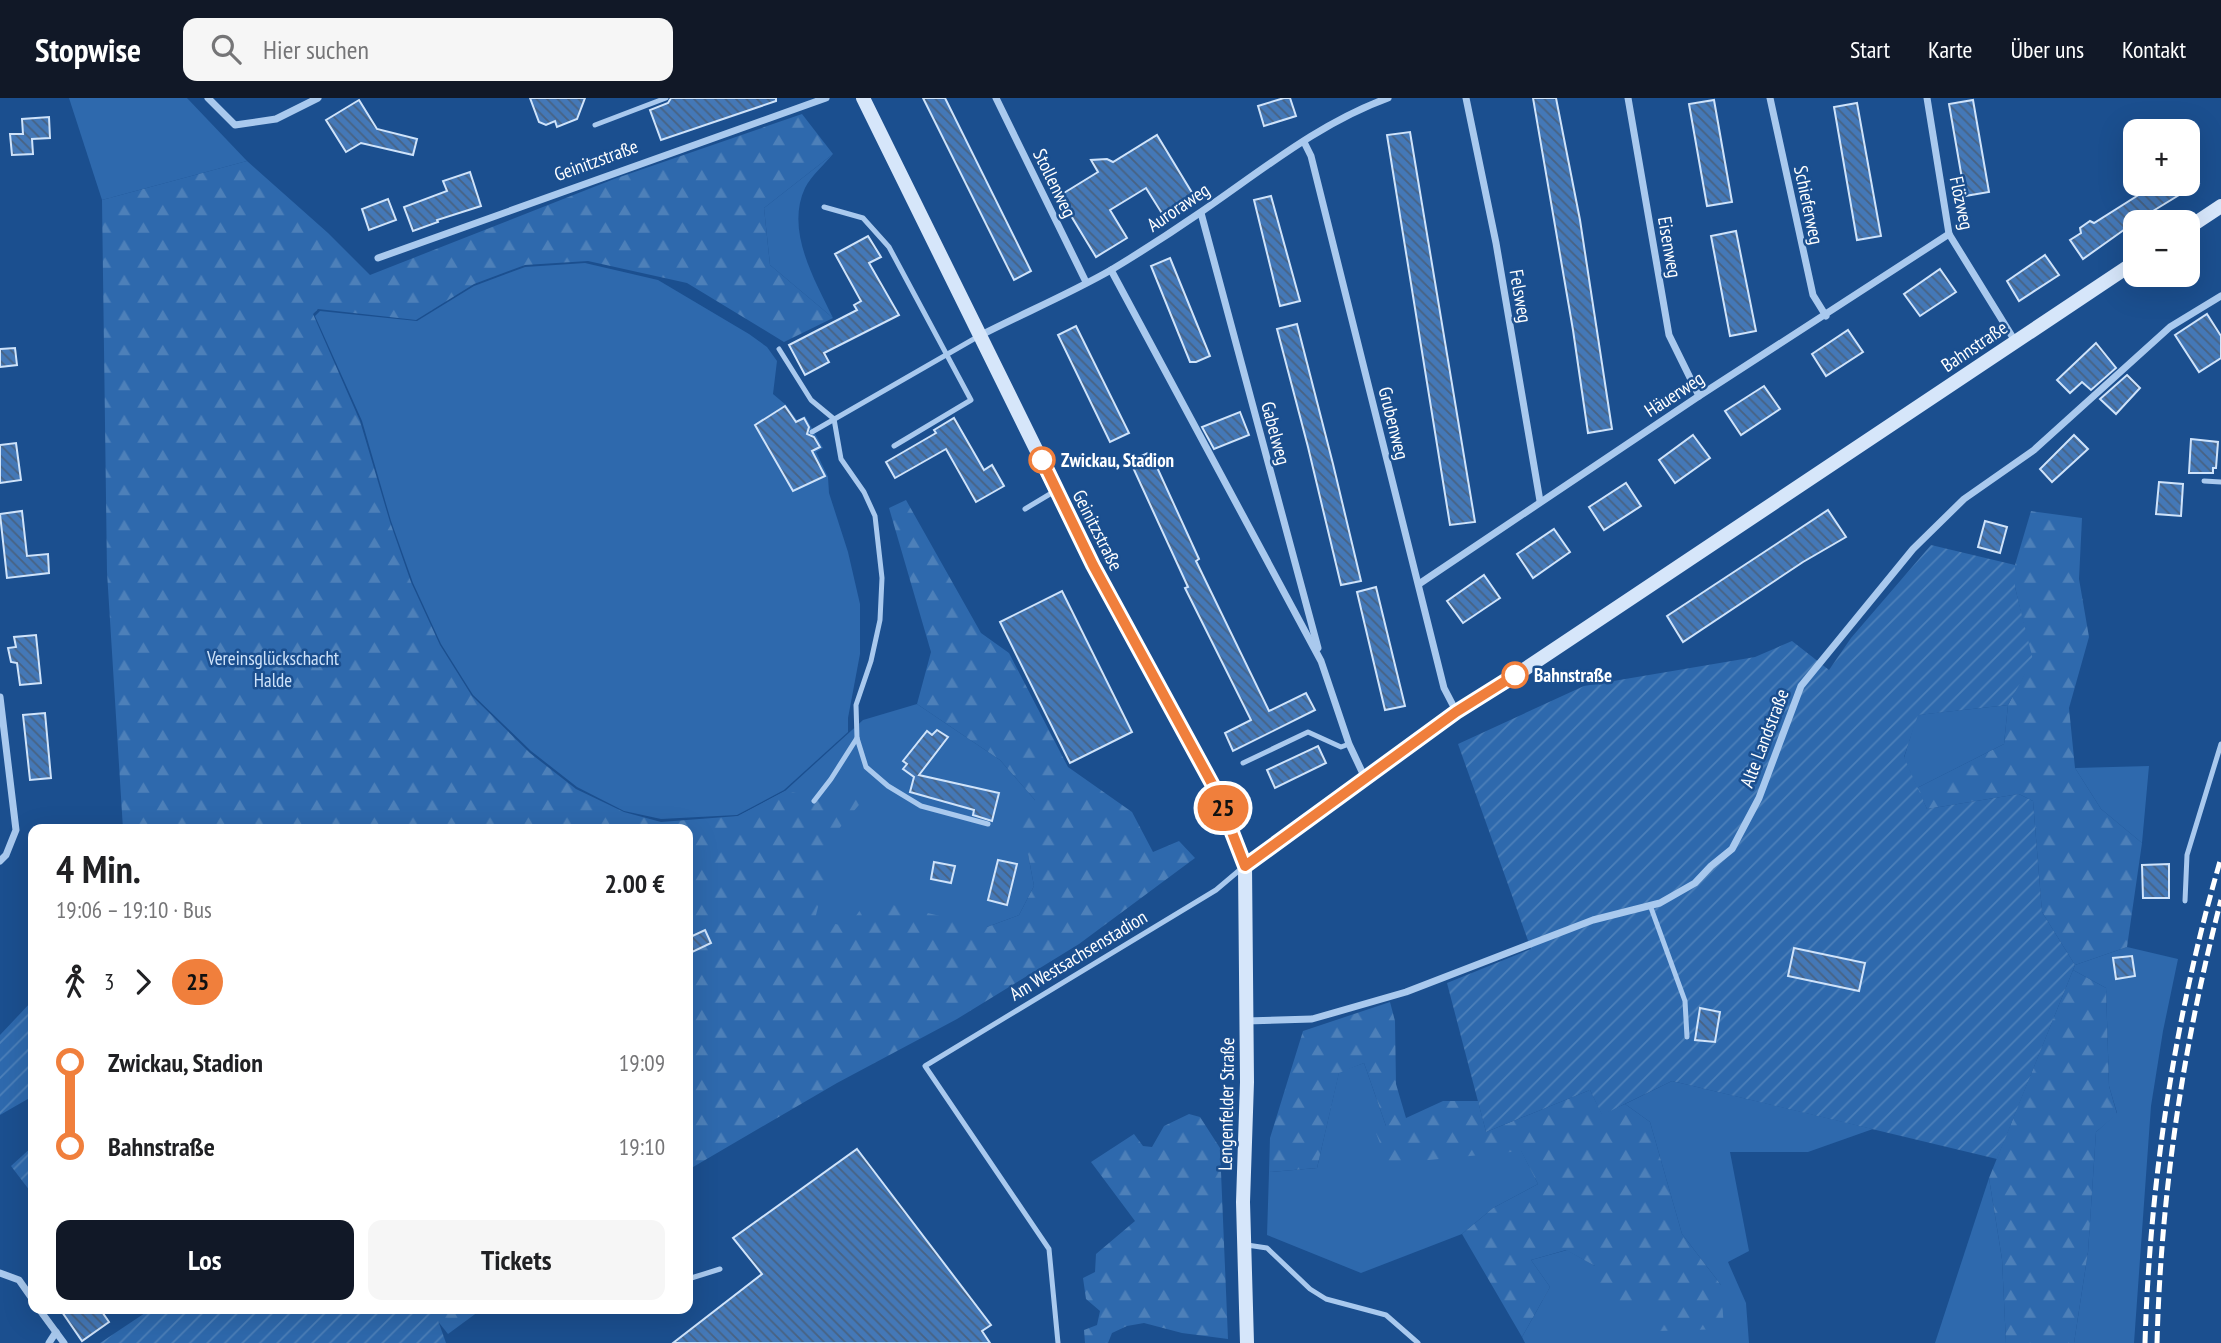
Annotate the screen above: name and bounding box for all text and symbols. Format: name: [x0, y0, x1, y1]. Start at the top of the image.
search box: [183, 18, 673, 81]
text: Stopwise: [35, 28, 141, 71]
icon: search: [207, 30, 245, 68]
text: Hier suchen: [263, 33, 369, 66]
text: Start: [1850, 34, 1890, 65]
text: Karte: [1928, 34, 1973, 65]
text: Über uns: [2011, 34, 2084, 65]
text: Kontakt: [2122, 34, 2186, 65]
map controls: [2123, 119, 2200, 287]
button: +: [2123, 119, 2200, 196]
street label: Geinitzstraße: [551, 134, 641, 186]
street label: Stollenweg: [1028, 145, 1082, 221]
street label: Schieferweg: [1789, 163, 1829, 247]
street label: Flözweg: [1945, 174, 1979, 232]
street label: Auroraweg: [1142, 177, 1214, 237]
button: −: [2123, 210, 2200, 287]
street label: Eisenweg: [1653, 214, 1687, 280]
street label: Felsweg: [1505, 268, 1537, 324]
street label: Bahnstraße: [1936, 315, 2012, 377]
street label: Häuerweg: [1640, 366, 1708, 422]
street label: Grubenweg: [1373, 384, 1415, 462]
street label: Gabelweg: [1256, 399, 1296, 467]
marker: Zwickau, Stadion: [1029, 447, 1055, 473]
place label: Zwickau, Stadion: [1061, 448, 1174, 472]
street label: Geinitzstraße: [1067, 486, 1129, 575]
park label: Vereinsglückschacht Halde: [206, 646, 340, 692]
marker: Bahnstraße: [1502, 662, 1528, 688]
place label: Bahnstraße: [1534, 663, 1612, 687]
street label: Alte Landstraße: [1734, 685, 1794, 791]
line badge: 25: [1192, 785, 1254, 831]
text: 25: [1212, 792, 1234, 823]
text: 4 Min.: [56, 844, 141, 893]
text: 2.00 €: [604, 867, 665, 900]
text: 19:06 – 19:10 · Bus: [56, 895, 212, 924]
street label: Am Westsachsenstadion: [1005, 904, 1151, 1006]
icon: walk: [56, 963, 94, 1001]
icon: forward: [124, 963, 162, 1001]
text: 25: [186, 966, 209, 997]
text: 3: [104, 967, 114, 996]
street label: Lengenfelder Straße: [1213, 1037, 1239, 1171]
text: Zwickau, Stadion: [108, 1046, 263, 1079]
text: 19:09: [619, 1048, 665, 1077]
text: Bahnstraße: [108, 1130, 215, 1163]
text: 19:10: [619, 1132, 665, 1161]
button: Los: [56, 1220, 354, 1300]
button: Tickets: [368, 1220, 665, 1300]

